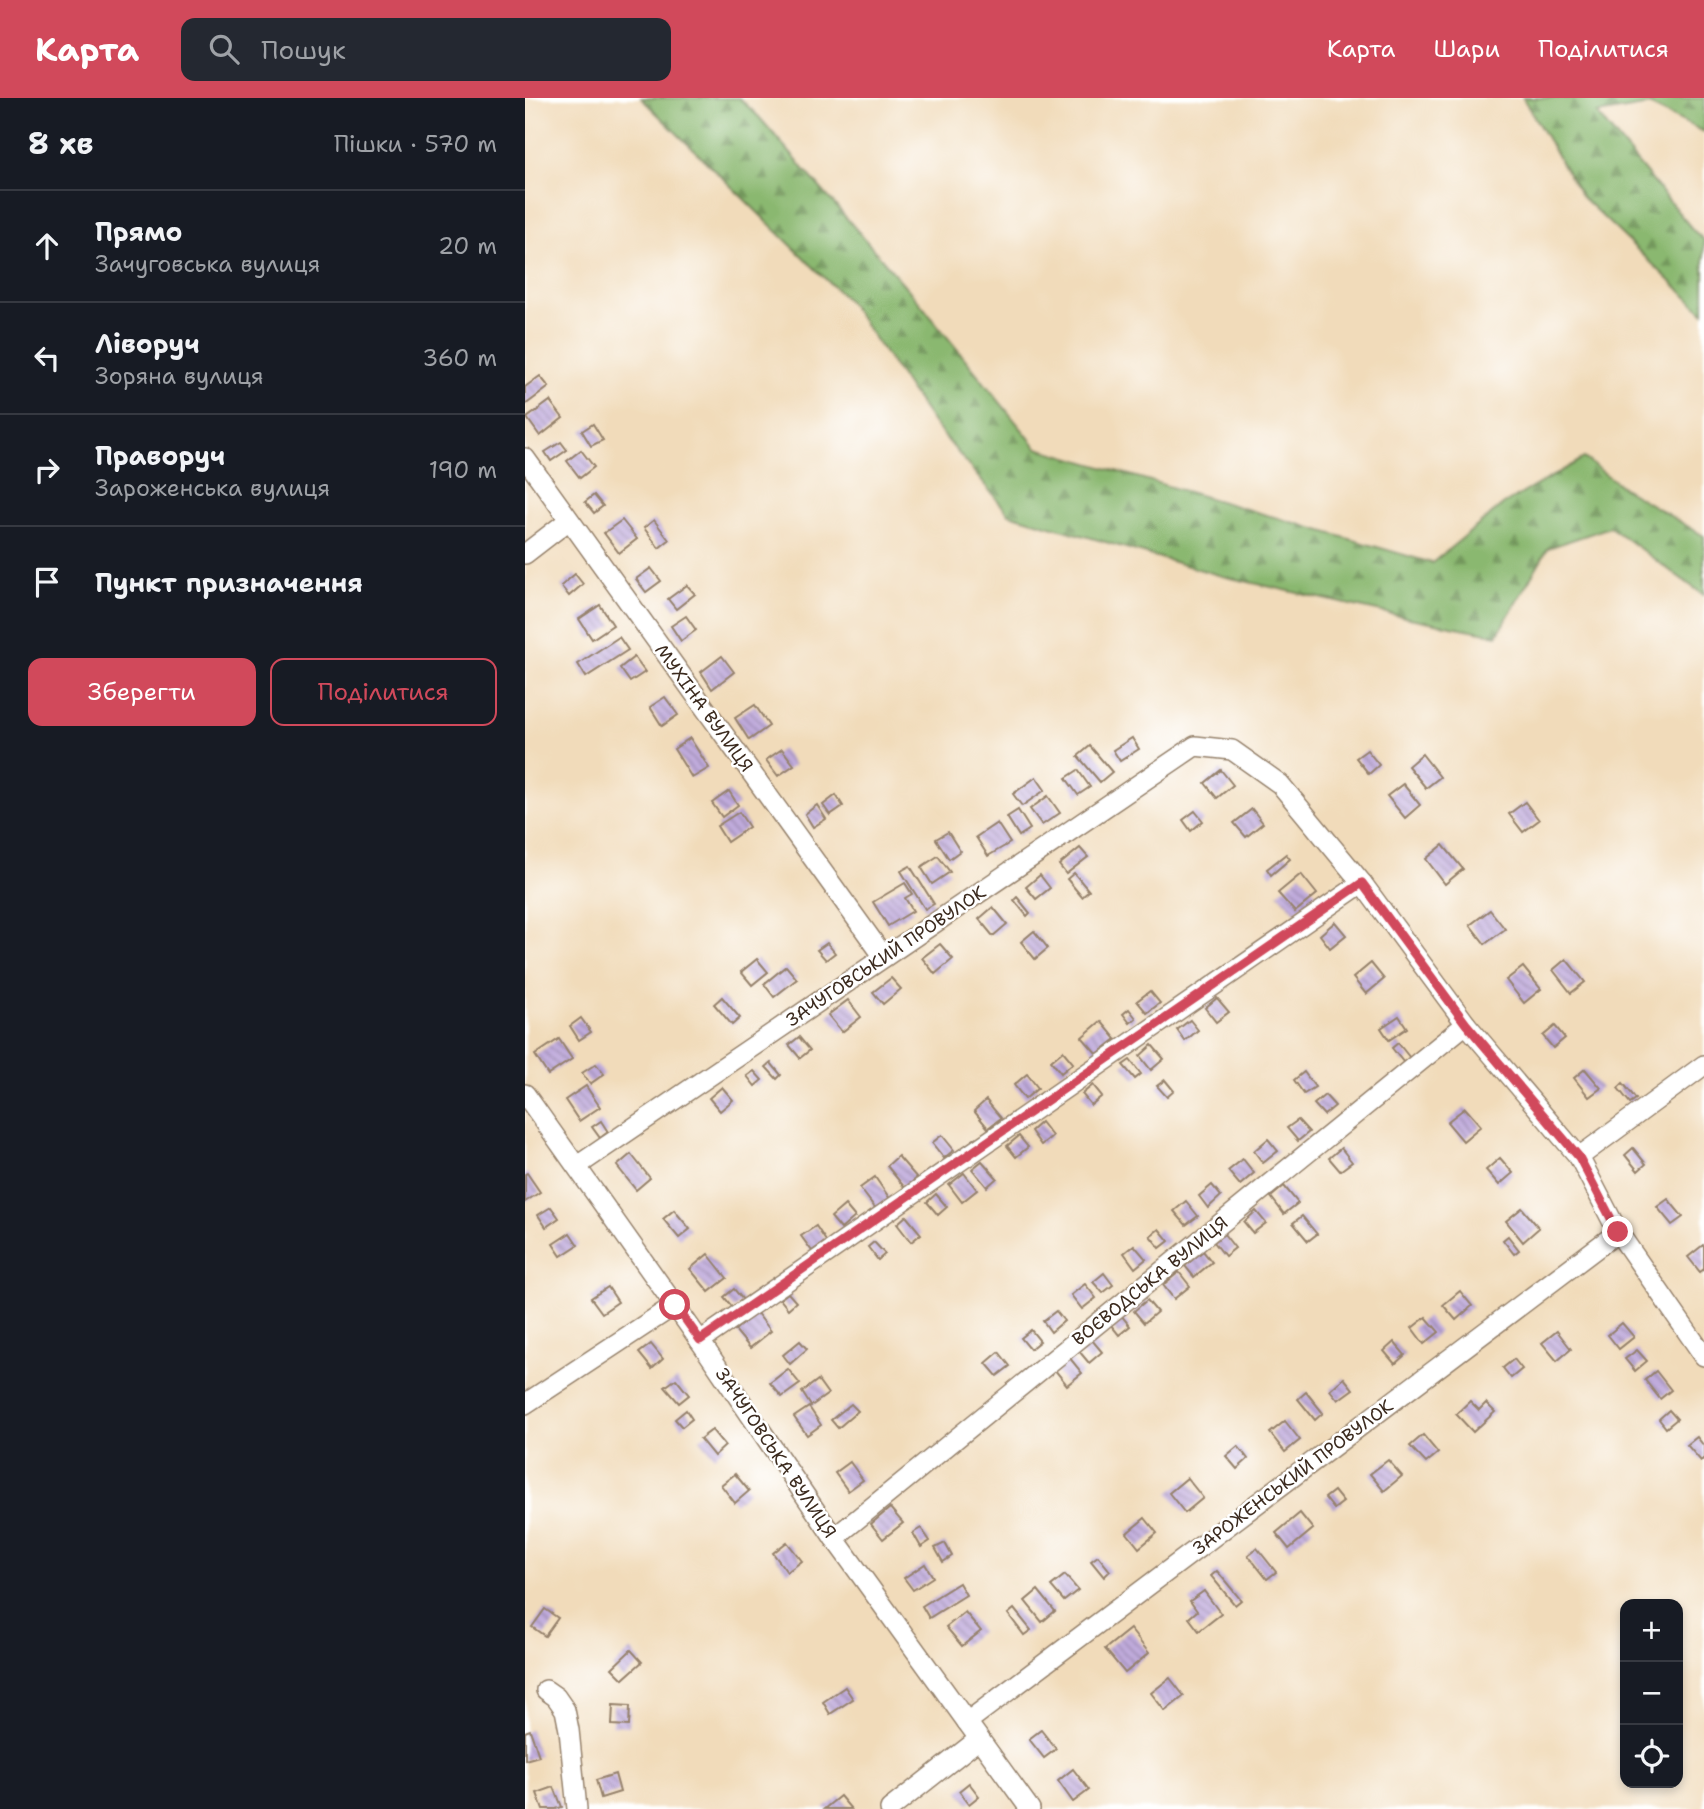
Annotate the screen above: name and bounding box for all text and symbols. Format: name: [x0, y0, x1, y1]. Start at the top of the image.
search box: [181, 18, 671, 81]
text: Карта: [35, 27, 139, 72]
icon: search: [205, 30, 243, 68]
text: Пошук: [261, 32, 346, 67]
text: Карта: [1327, 33, 1395, 65]
text: Шари: [1433, 33, 1500, 65]
text: Поділитися: [1538, 33, 1669, 65]
text: 8 хв: [28, 123, 93, 164]
text: Пішки · 570 m: [334, 129, 497, 159]
text: Прямо: [95, 214, 183, 249]
icon: ahead: [28, 227, 66, 265]
text: 20 m: [438, 231, 497, 261]
text: Зачуговська вулиця: [95, 249, 320, 279]
text: Ліворуч: [95, 326, 200, 361]
icon: left: [28, 339, 66, 377]
text: 360 m: [422, 343, 497, 373]
text: Зоряна вулиця: [95, 361, 264, 391]
text: Праворуч: [95, 438, 225, 473]
icon: right: [28, 451, 66, 489]
text: 190 m: [429, 455, 497, 485]
text: Зароженська вулиця: [95, 473, 330, 503]
icon: arrive: [28, 563, 66, 601]
text: Пункт призначення: [95, 565, 363, 600]
street label: МУХІНА ВУЛИЦЯ: [649, 639, 759, 777]
button: Зберегти: [28, 658, 256, 726]
button: Поділитися: [270, 658, 497, 726]
street label: ЗАЧУГОВСЬКИЙ ПРОВУЛОК: [781, 880, 991, 1032]
street label: ВОЄВОДСЬКА ВУЛИЦЯ: [1067, 1211, 1233, 1351]
route end: [1602, 1216, 1633, 1247]
route start: [659, 1289, 690, 1320]
street label: ЗАЧУГОВСЬКА ВУЛИЦЯ: [710, 1363, 842, 1543]
street label: ЗАРОЖЕНСЬКИЙ ПРОВУЛОК: [1188, 1394, 1398, 1560]
map controls: [1620, 1599, 1683, 1788]
button: +: [1620, 1599, 1683, 1662]
button: −: [1620, 1662, 1683, 1725]
button: locate: [1620, 1725, 1683, 1788]

